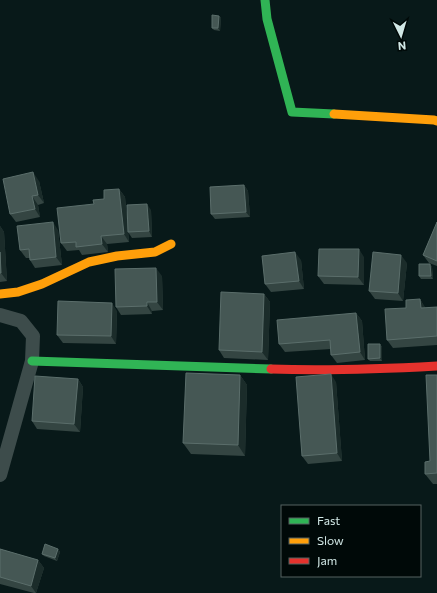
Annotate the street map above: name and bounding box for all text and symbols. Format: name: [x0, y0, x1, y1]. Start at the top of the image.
north arrow: [381, 16, 421, 56]
text: N: [397, 40, 407, 53]
legend: [281, 505, 421, 577]
text: Fast: [317, 513, 340, 527]
text: Slow: [317, 533, 344, 547]
text: Jam: [317, 553, 337, 568]

